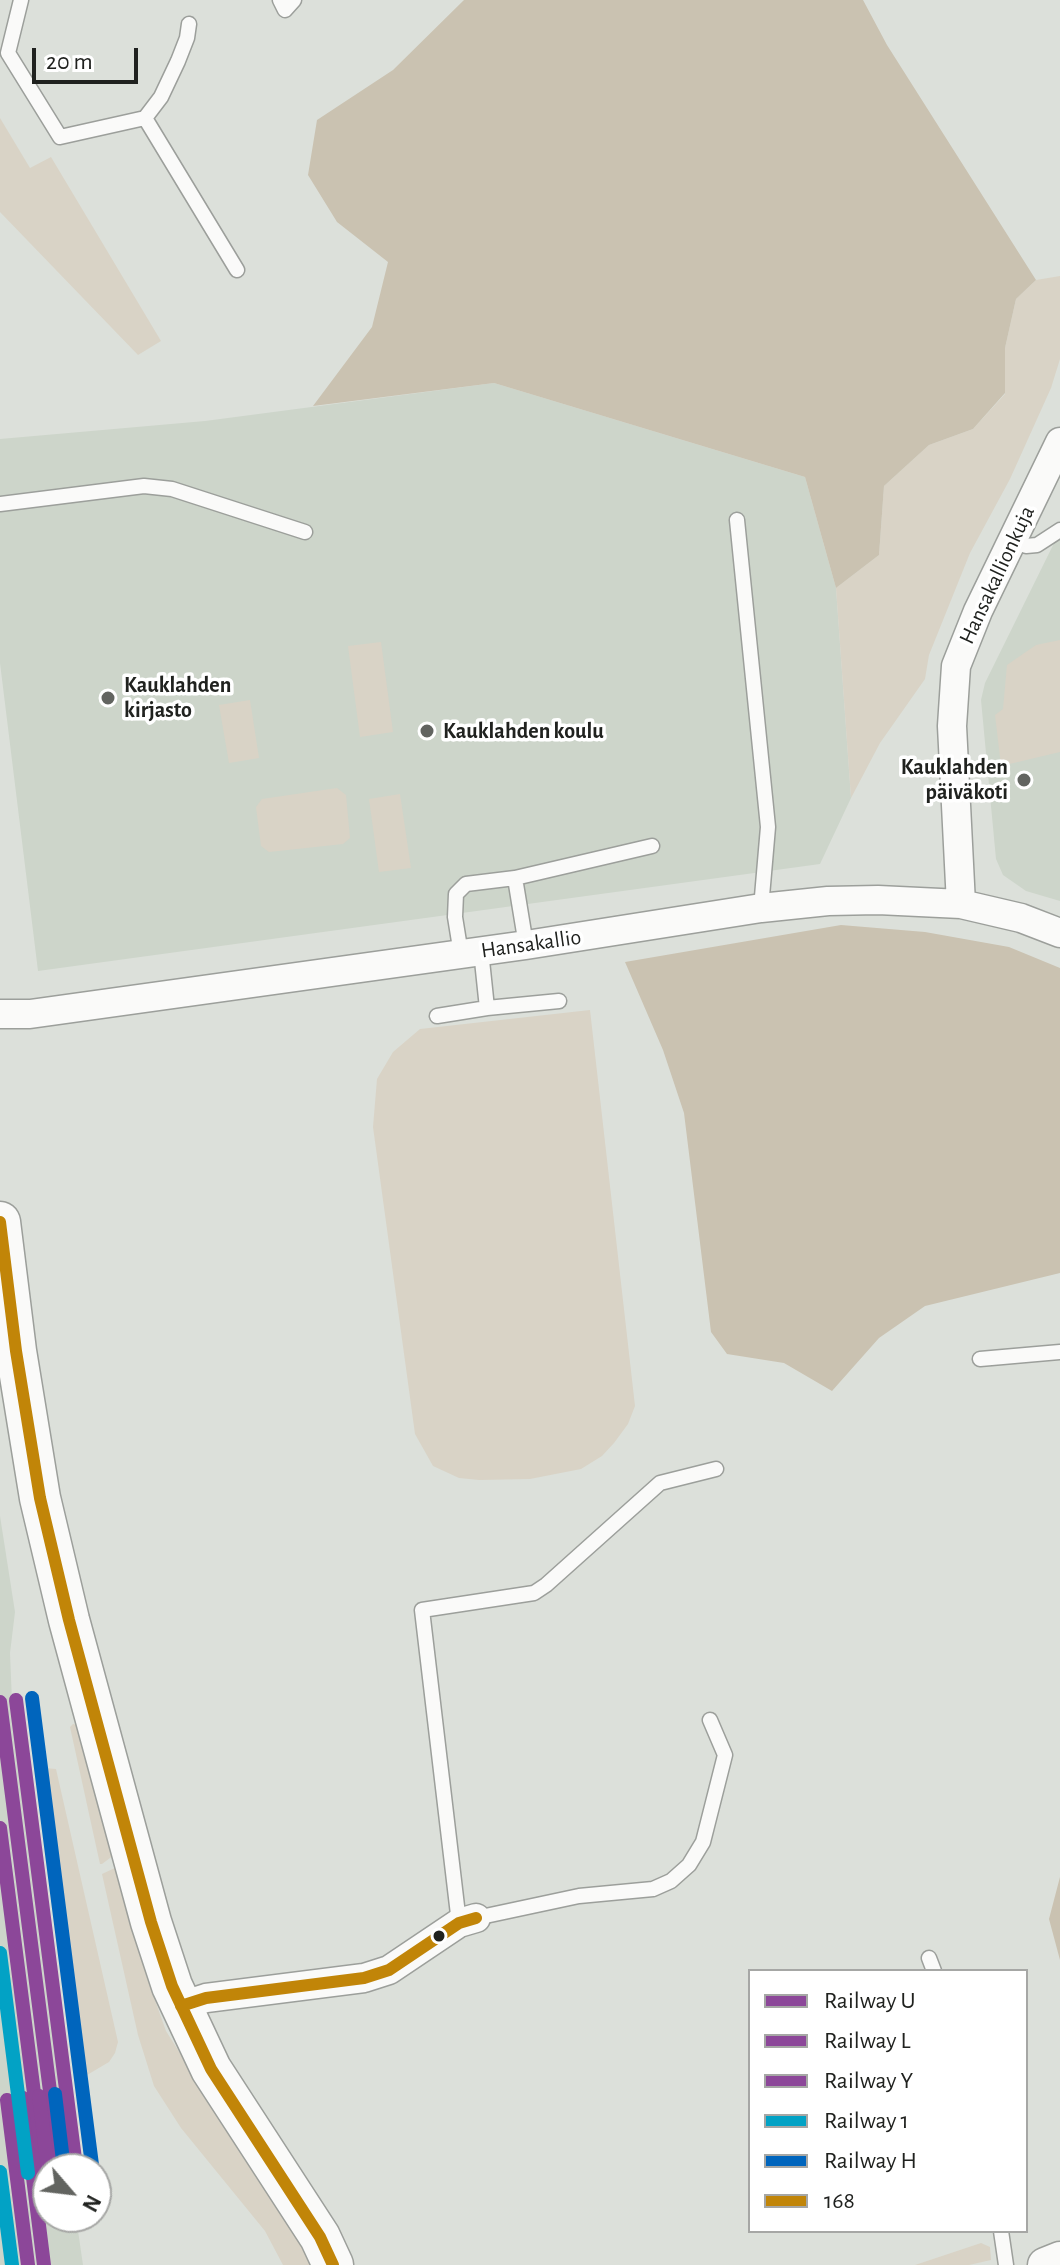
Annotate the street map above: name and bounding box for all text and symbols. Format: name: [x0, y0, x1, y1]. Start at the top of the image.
scale bar: [36, 32, 142, 82]
text: 20 m: [46, 50, 93, 74]
street label: Hansakallionkuja: [953, 502, 1041, 648]
place label: Kauklahden kirjasto: [124, 672, 231, 724]
marker: Kauklahden kirjasto: [99, 689, 117, 707]
place label: Kauklahden koulu: [443, 718, 604, 744]
marker: Kauklahden koulu: [418, 722, 436, 740]
place label: Kauklahden päiväkoti: [901, 754, 1008, 806]
marker: Kauklahden päiväkoti: [1015, 771, 1033, 789]
street label: Hansakallio: [479, 924, 583, 964]
unlabelled marker: [431, 1928, 447, 1944]
legend: [748, 1969, 1028, 2233]
text: Railway U: [824, 1989, 915, 2013]
text: Railway L: [824, 2029, 910, 2053]
text: Railway Y: [824, 2069, 913, 2093]
text: Railway 1: [824, 2109, 909, 2133]
text: Railway H: [824, 2149, 917, 2173]
north arrow: [32, 2153, 112, 2233]
text: 168: [824, 2189, 855, 2213]
text: N: [78, 2191, 105, 2215]

